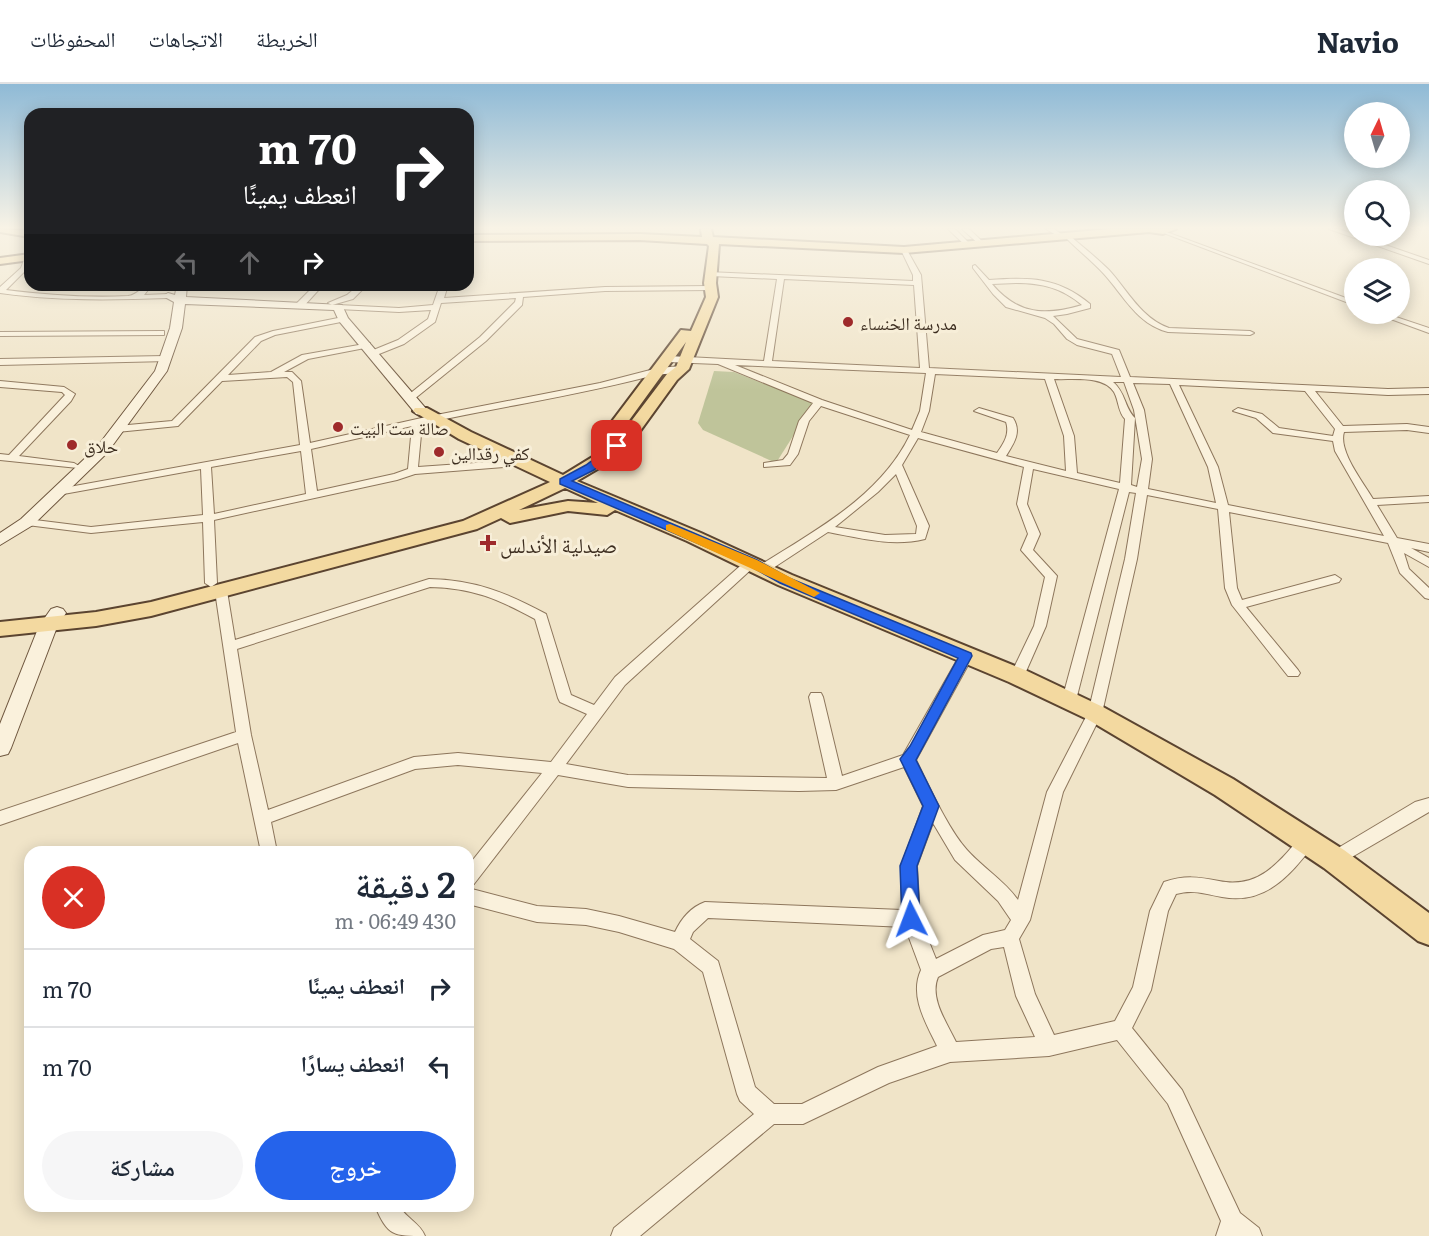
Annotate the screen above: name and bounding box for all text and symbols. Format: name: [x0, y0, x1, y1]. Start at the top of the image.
text: Navio: [1317, 20, 1399, 62]
text: المحفوظات: [30, 22, 115, 53]
text: الاتجاهات: [148, 22, 223, 53]
text: الخريطة: [256, 22, 318, 53]
north arrow: [1344, 102, 1410, 168]
map controls: [1344, 102, 1410, 324]
text: 70 m: [258, 115, 357, 177]
icon: right: [378, 132, 456, 210]
text: انعطف يمينًا: [243, 172, 357, 212]
button: search: [1344, 180, 1410, 246]
icon: left: [170, 246, 203, 279]
icon: ahead: [233, 246, 266, 279]
icon: right: [296, 246, 329, 279]
button: layers: [1344, 258, 1410, 324]
place label: مدرسة الخنساء: [860, 309, 957, 336]
marker: مدرسة الخنساء: [841, 315, 855, 329]
place label: صالة ست البيت: [350, 414, 449, 441]
marker: صالة ست البيت: [331, 420, 345, 434]
pin: [591, 420, 642, 471]
icon: arrive: [600, 429, 633, 462]
place label: حلاق: [84, 432, 118, 459]
marker: حلاق: [65, 438, 79, 452]
place label: كفي رقدالين: [451, 439, 530, 468]
marker: كفي رقدالين: [432, 445, 446, 459]
place label: صيدلية الأندلس: [500, 528, 617, 559]
marker: صيدلية الأندلس: [481, 536, 495, 550]
text: 2 دقيقة: [355, 856, 456, 909]
button: close: [42, 866, 105, 929]
position arrow: [879, 887, 943, 951]
text: 430 m · 06:49: [334, 905, 456, 935]
text: انعطف يمينًا: [307, 968, 405, 1001]
text: 70 m: [42, 972, 92, 1005]
icon: right: [423, 972, 456, 1005]
text: انعطف يسارًا: [301, 1046, 405, 1079]
text: 70 m: [42, 1050, 92, 1083]
icon: left: [423, 1050, 456, 1083]
button: مشاركة: [42, 1131, 243, 1200]
button: خروج: [255, 1131, 456, 1200]

